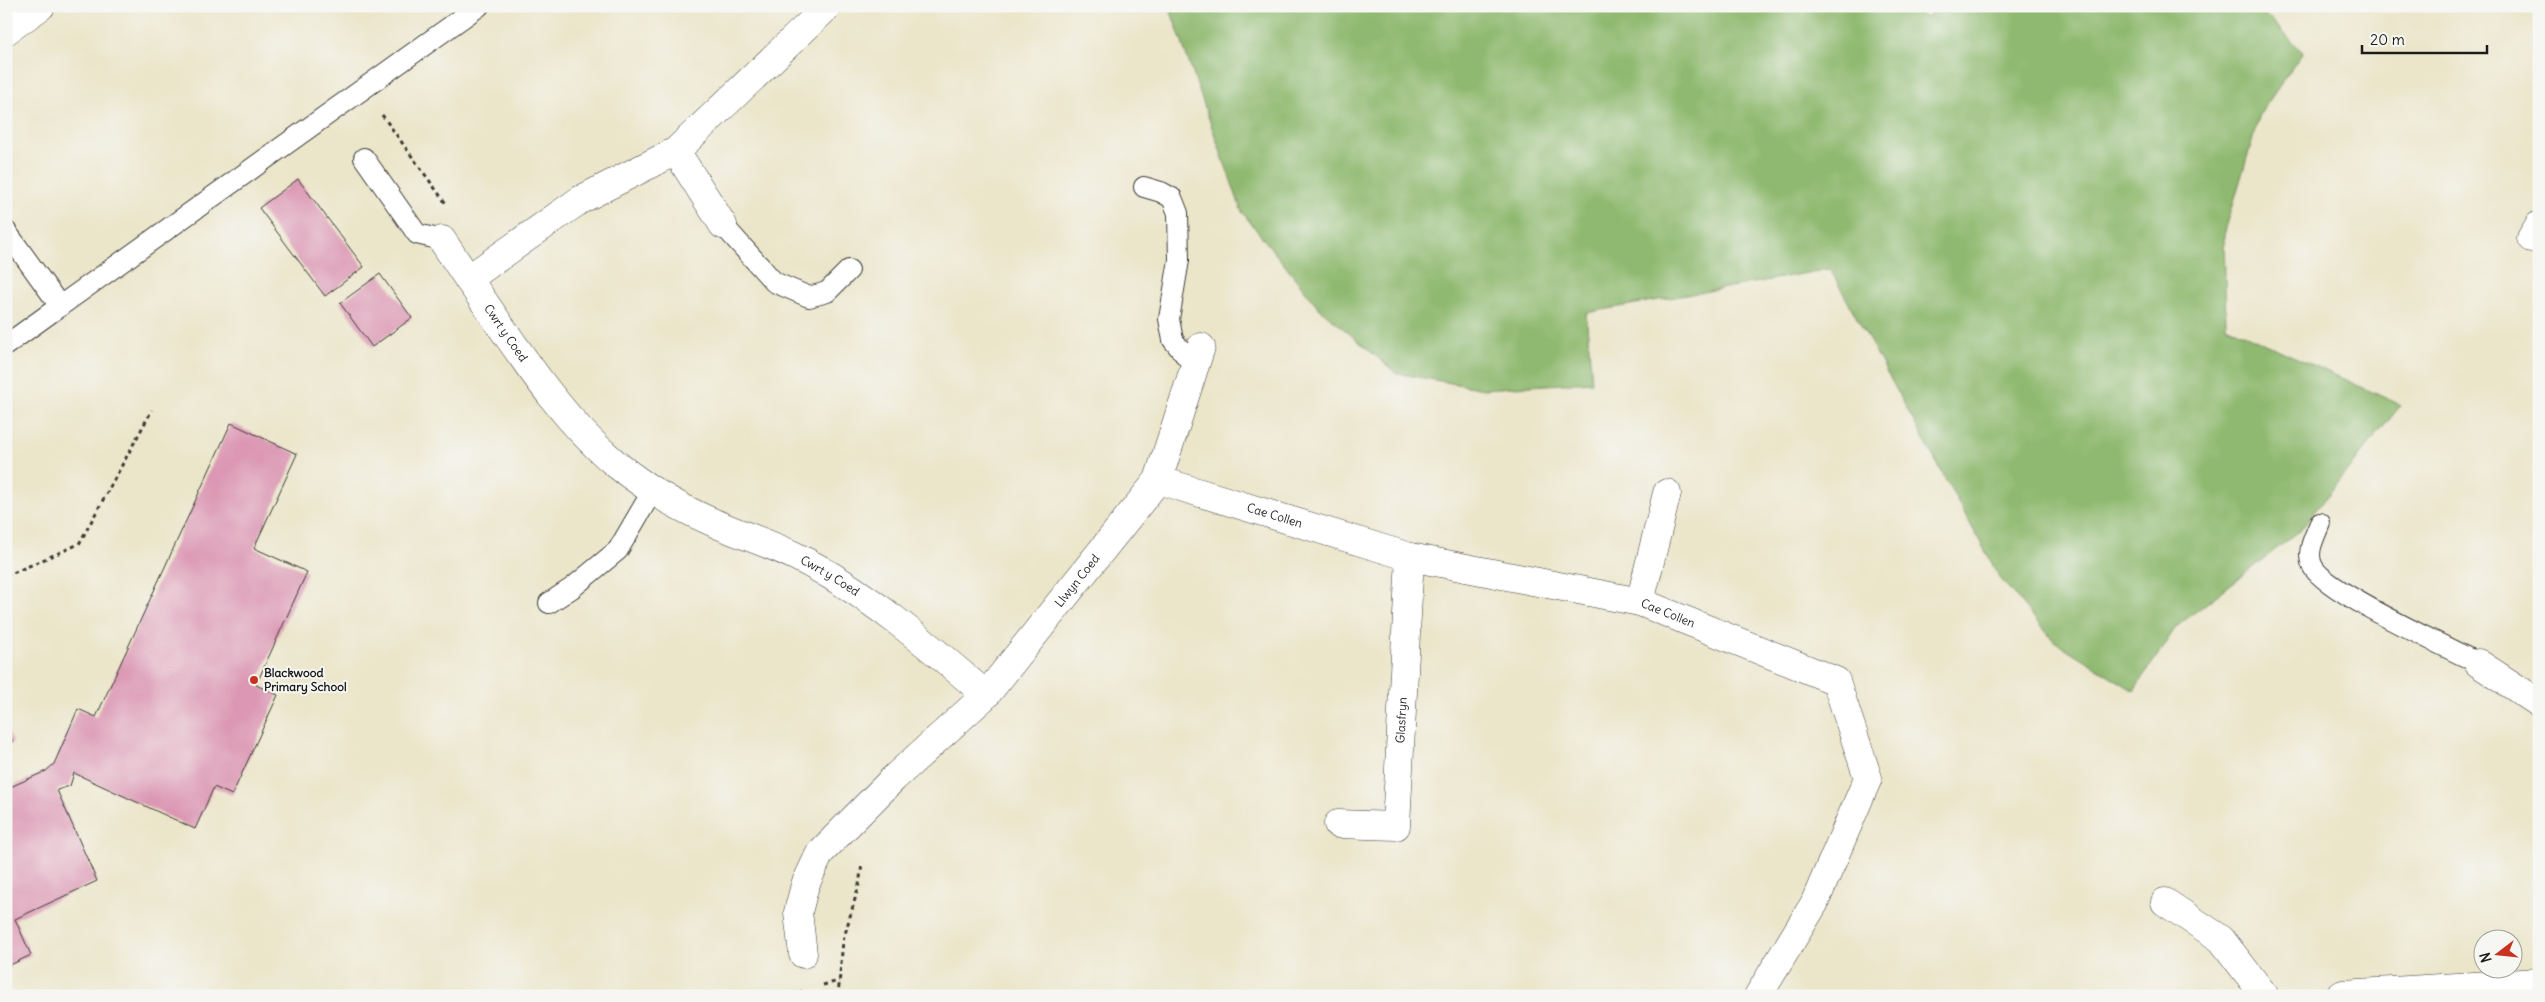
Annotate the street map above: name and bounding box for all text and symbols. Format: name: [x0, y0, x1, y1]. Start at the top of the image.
scale bar: [2362, 22, 2488, 54]
text: 20 m: [2370, 30, 2405, 49]
street label: Cwrt y Coed: [481, 301, 531, 364]
street label: Cae Collen: [1245, 500, 1304, 531]
street label: Llwyn Coed: [1051, 551, 1103, 610]
street label: Cwrt y Coed: [798, 552, 863, 599]
street label: Cae Collen: [1639, 595, 1698, 630]
place label: Blackwood Primary School: [264, 665, 347, 695]
marker: Blackwood Primary School: [248, 674, 260, 686]
street label: Glasfryn: [1392, 697, 1410, 744]
north arrow: [2472, 930, 2522, 980]
text: N: [2476, 950, 2495, 965]

